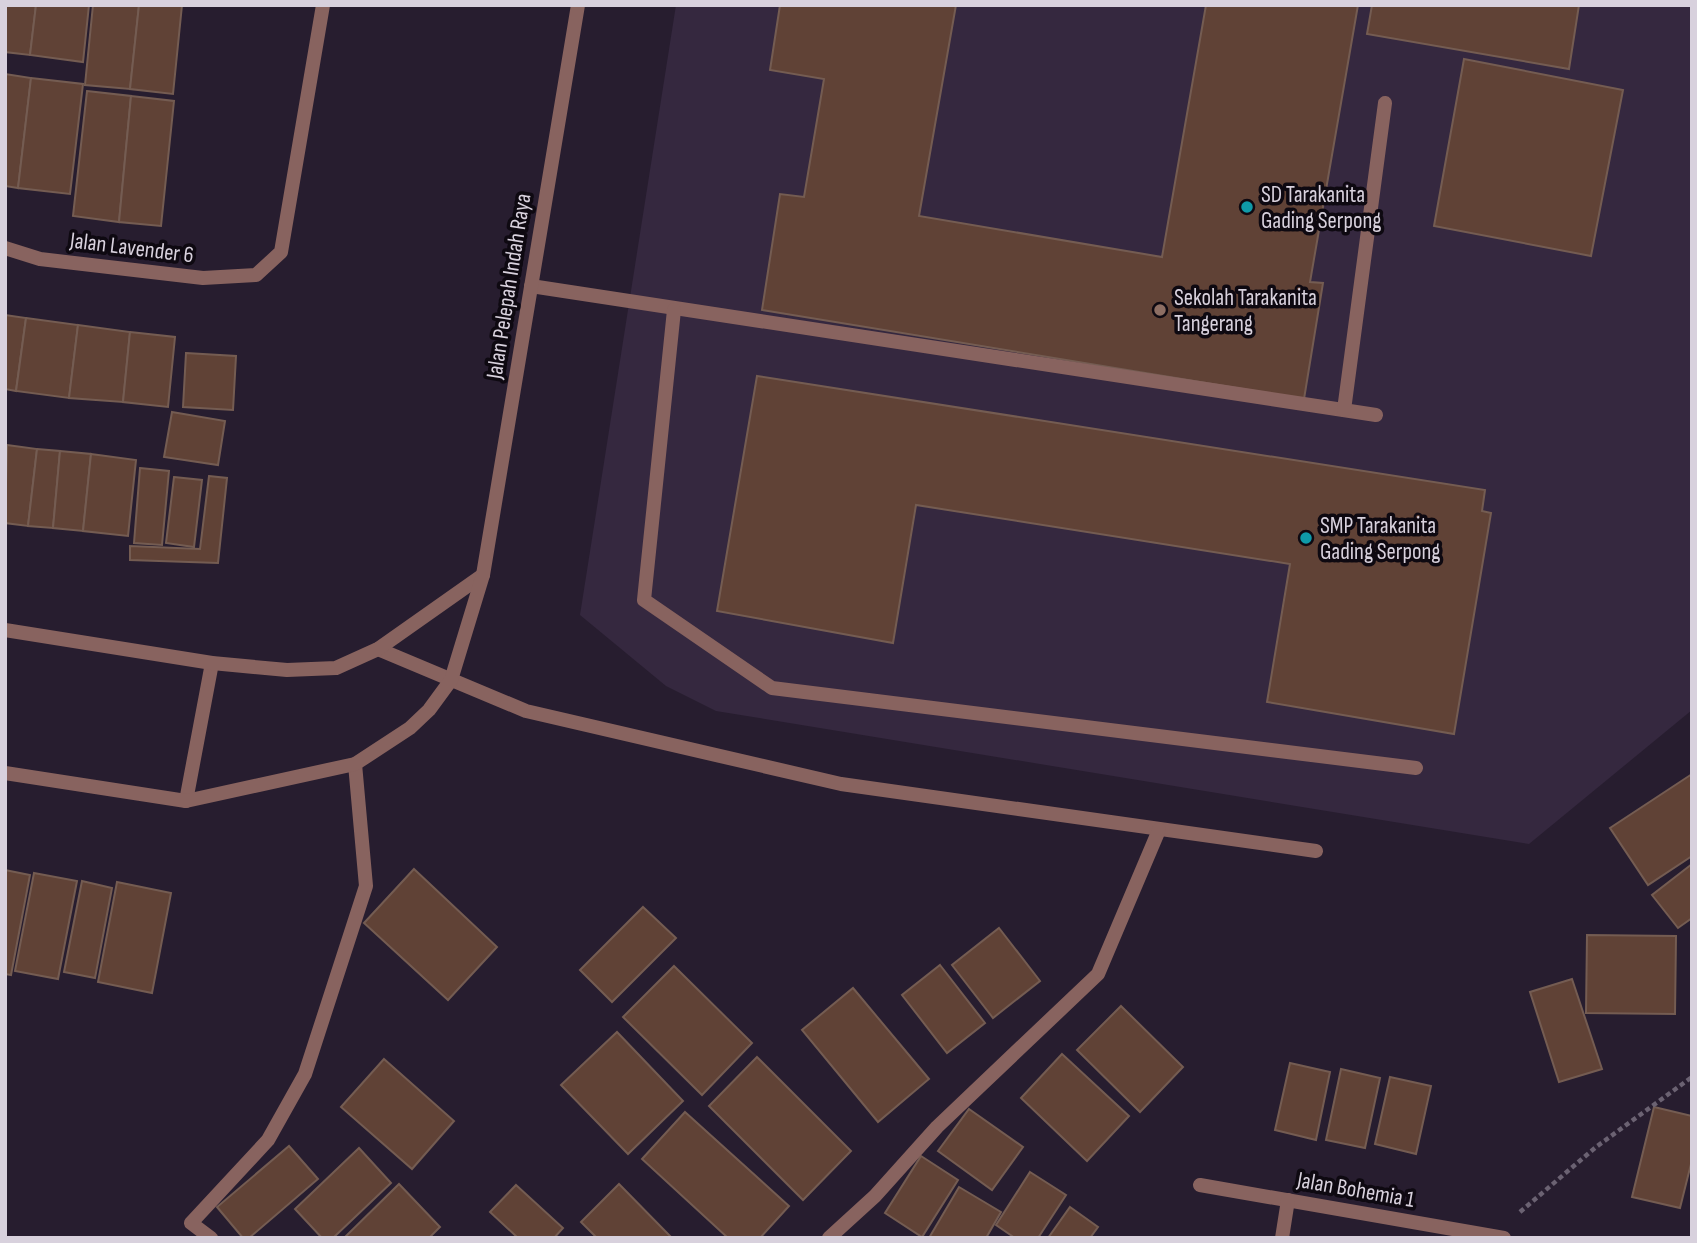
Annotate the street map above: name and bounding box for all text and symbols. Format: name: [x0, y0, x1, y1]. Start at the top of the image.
place label: SD Tarakanita Gading Serpong: [1261, 181, 1382, 235]
street label: Jalan Pelepah Indah Raya: [480, 191, 537, 382]
marker: SD Tarakanita Gading Serpong: [1239, 199, 1255, 215]
street label: Jalan Lavender 6: [67, 226, 195, 269]
place label: Sekolah Tarakanita Tangerang: [1174, 284, 1317, 338]
marker: Sekolah Tarakanita Tangerang: [1152, 302, 1168, 318]
place label: SMP Tarakanita Gading Serpong: [1320, 512, 1441, 566]
marker: SMP Tarakanita Gading Serpong: [1298, 530, 1314, 546]
street label: Jalan Bohemia 1: [1294, 1166, 1417, 1214]

